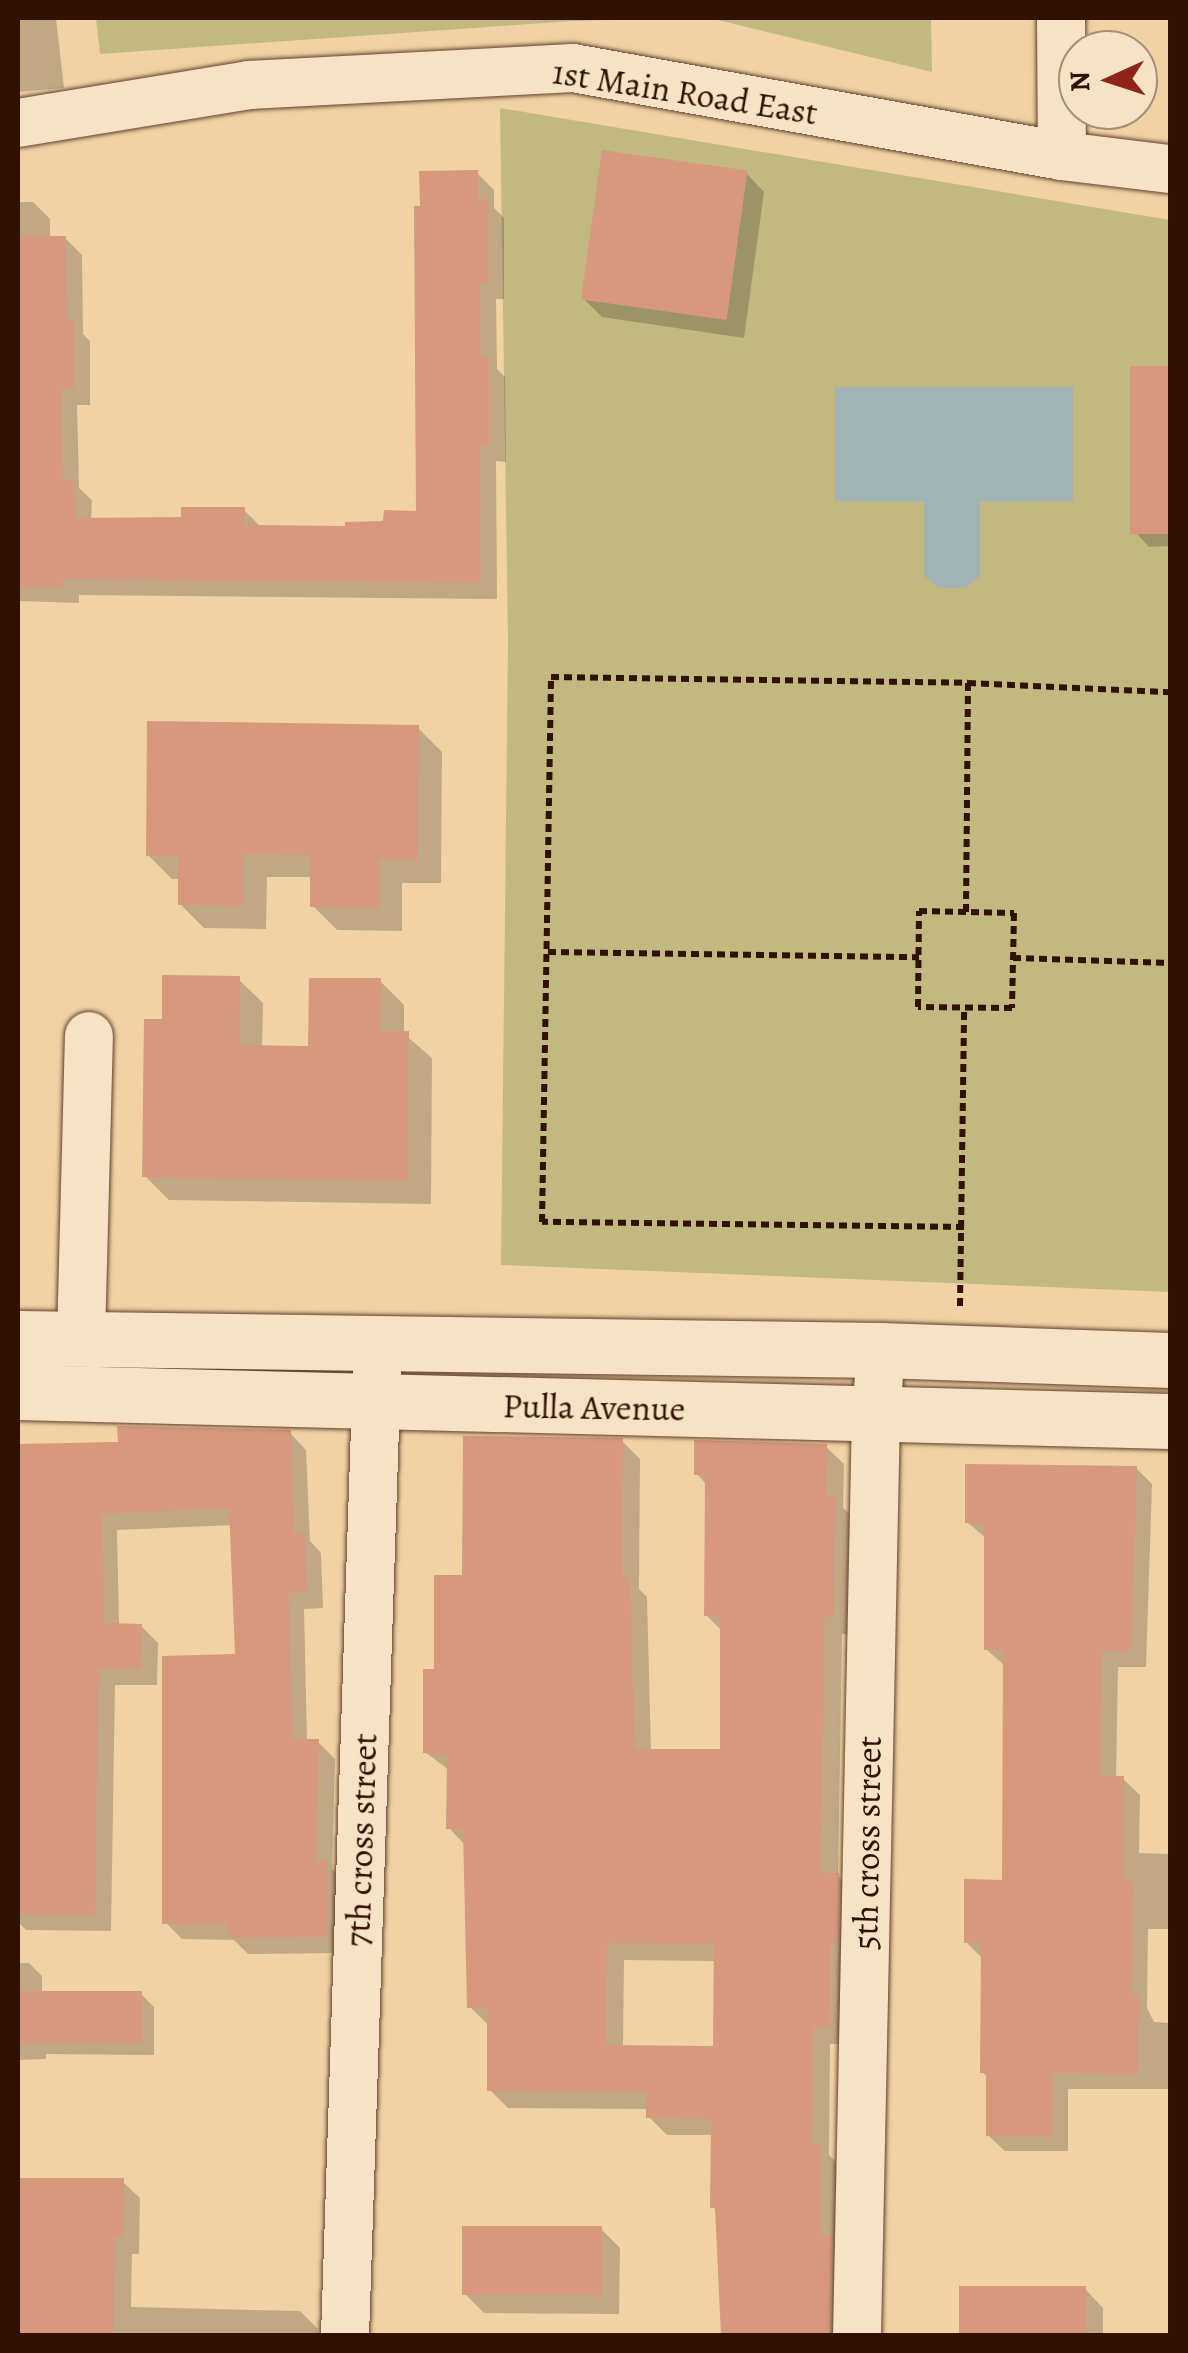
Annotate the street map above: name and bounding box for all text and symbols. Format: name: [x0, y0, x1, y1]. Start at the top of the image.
north arrow: [1058, 30, 1158, 130]
street label: 1st Main Road East: [549, 50, 821, 134]
text: N: [1061, 70, 1100, 93]
street label: Pulla Avenue: [502, 1384, 686, 1430]
street label: 7th cross street: [336, 1732, 386, 1948]
street label: 5th cross street: [844, 1736, 890, 1950]

